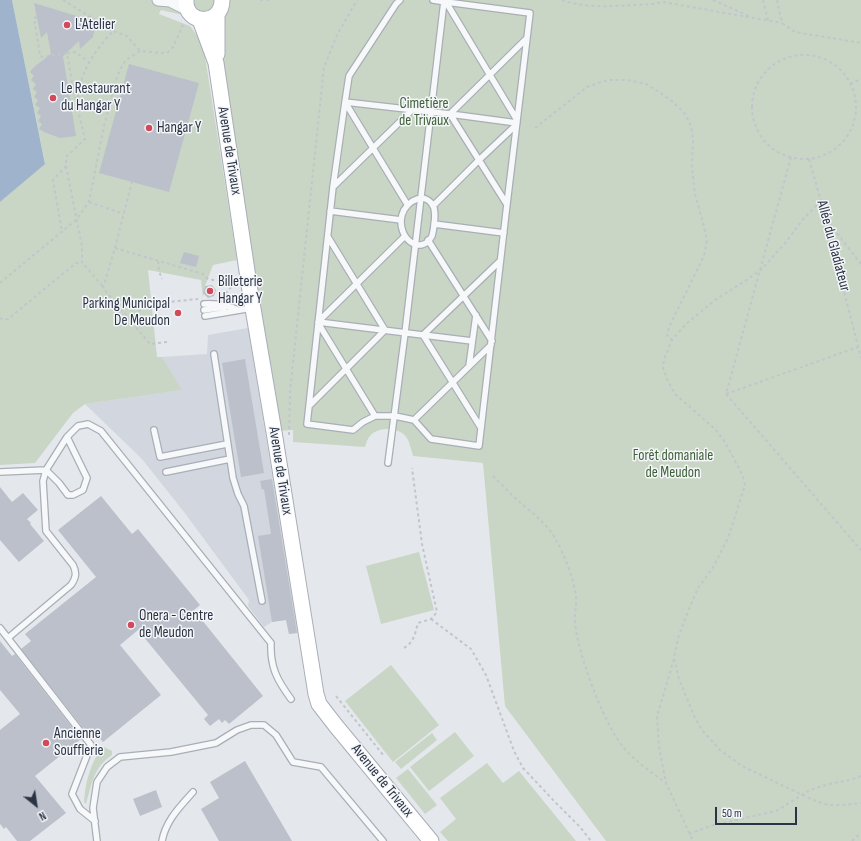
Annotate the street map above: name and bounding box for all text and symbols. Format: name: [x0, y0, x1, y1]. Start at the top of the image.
place label: L'Atelier: [75, 16, 115, 34]
marker: L'Atelier: [62, 20, 72, 30]
place label: Le Restaurant du Hangar Y: [61, 80, 130, 115]
marker: Le Restaurant du Hangar Y: [48, 93, 58, 103]
park label: Cimetière de Trivaux: [399, 95, 449, 130]
street label: Avenue de Trivaux: [213, 106, 245, 196]
place label: Hangar Y: [157, 119, 201, 137]
marker: Hangar Y: [144, 123, 154, 133]
street label: Allée du Gladiateur: [812, 199, 854, 293]
place label: Billeterie Hangar Y: [218, 273, 263, 308]
marker: Billeterie Hangar Y: [205, 286, 215, 296]
place label: Parking Municipal De Meudon: [83, 295, 170, 330]
marker: Parking Municipal De Meudon: [173, 308, 183, 318]
street label: Avenue de Trivaux: [264, 426, 296, 516]
park label: Forêt domaniale de Meudon: [633, 447, 713, 482]
place label: Onera - Centre de Meudon: [139, 607, 213, 642]
marker: Onera - Centre de Meudon: [126, 620, 136, 630]
place label: Ancienne Soufflerie: [54, 725, 103, 760]
marker: Ancienne Soufflerie: [41, 738, 51, 748]
street label: Avenue de Trivaux: [347, 741, 417, 821]
north arrow: [16, 785, 56, 825]
scale bar: [717, 799, 799, 825]
text: 50 m: [722, 806, 742, 821]
text: N: [36, 809, 48, 823]

